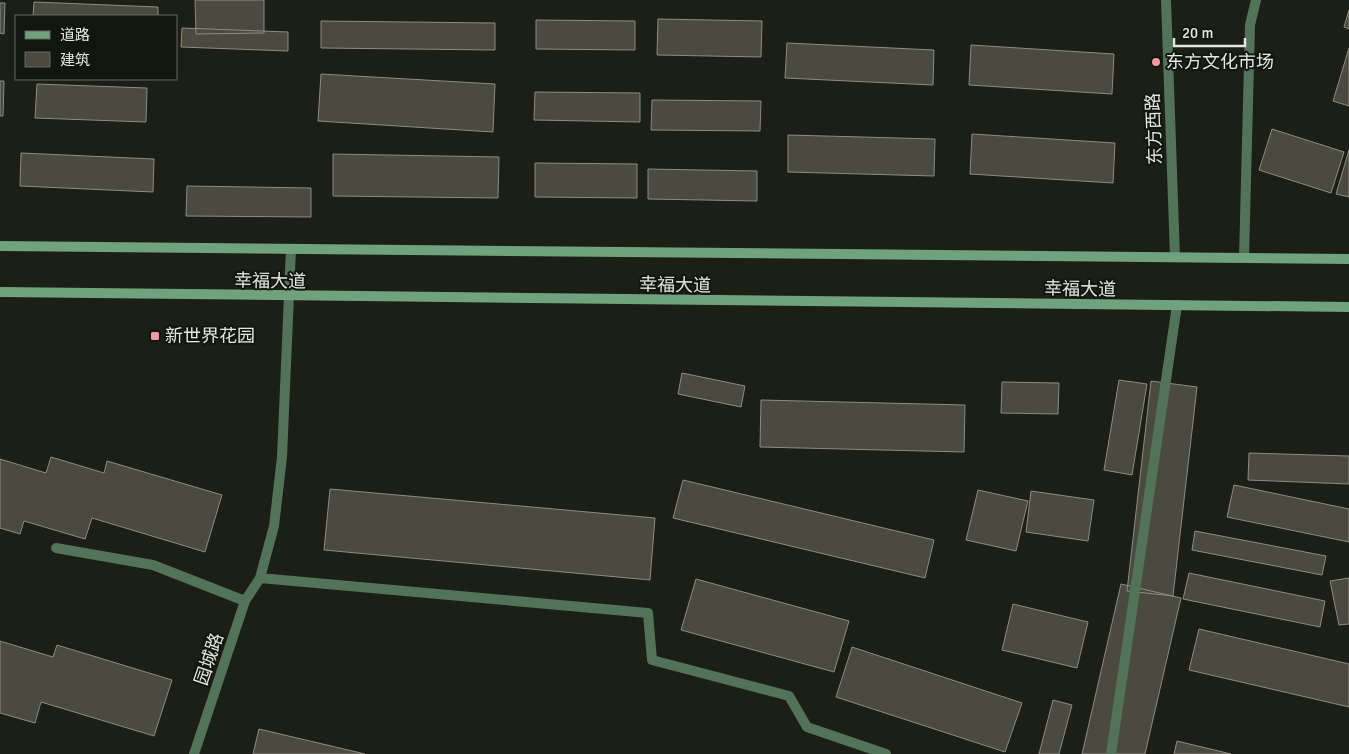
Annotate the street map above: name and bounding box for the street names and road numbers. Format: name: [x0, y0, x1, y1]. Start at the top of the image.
street label: 东方西路: [1142, 93, 1166, 165]
street label: 幸福大道: [234, 269, 306, 293]
street label: 幸福大道: [639, 273, 711, 297]
street label: 幸福大道: [1044, 277, 1116, 301]
street label: 园城路: [190, 630, 228, 688]

